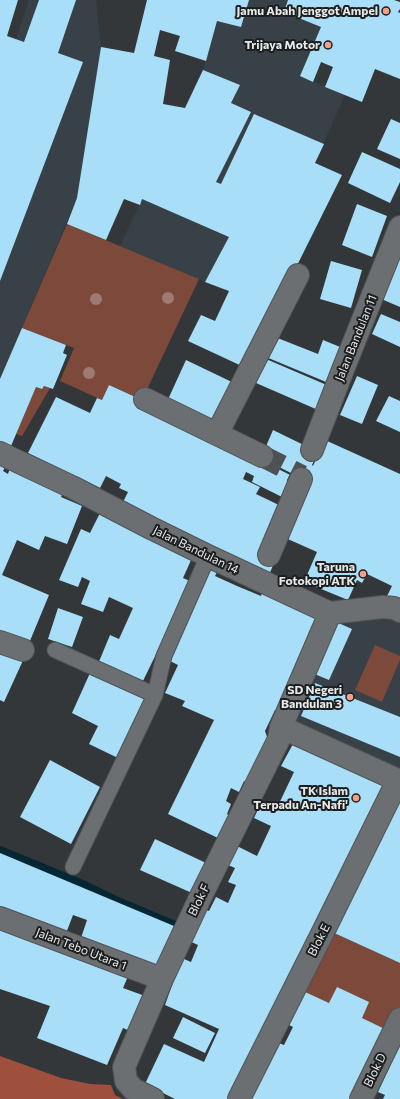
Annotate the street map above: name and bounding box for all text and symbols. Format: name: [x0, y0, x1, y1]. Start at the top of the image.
place label: Jamu Abah Jenggot Ampel: [237, 4, 378, 18]
marker: Jamu Abah Jenggot Ampel: [381, 6, 391, 16]
place label: Trijaya Motor: [244, 38, 320, 52]
marker: Trijaya Motor: [323, 40, 333, 50]
street label: Jalan Bandulan 11: [332, 293, 380, 383]
street label: Jalan Bandulan 14: [151, 523, 241, 577]
place label: Taruna Fotokopi ATK: [279, 560, 355, 588]
marker: Taruna Fotokopi ATK: [358, 569, 368, 579]
place label: SD Negeri Bandulan 3: [281, 683, 342, 711]
marker: SD Negeri Bandulan 3: [345, 692, 355, 702]
place label: TK Islam Terpadu An-Nafi': [253, 784, 348, 812]
marker: TK Islam Terpadu An-Nafi': [351, 793, 361, 803]
street label: Blok F: [185, 882, 213, 918]
street label: Blok E: [305, 922, 333, 958]
street label: Jalan Tebo Utara 1: [33, 925, 129, 973]
street label: Blok D: [361, 1051, 389, 1089]

